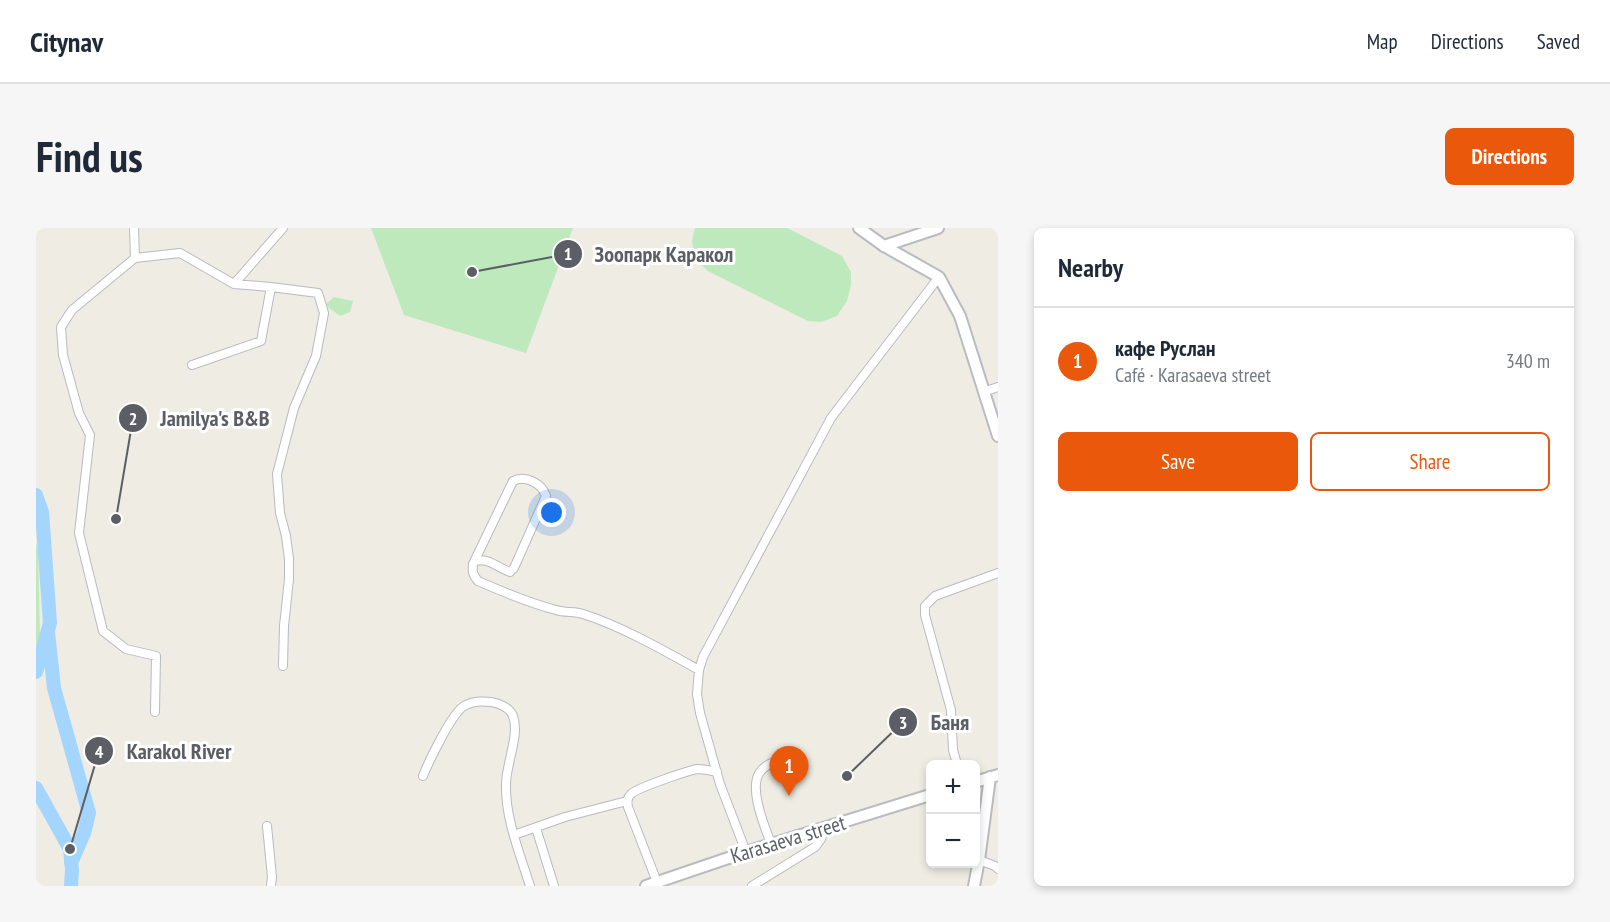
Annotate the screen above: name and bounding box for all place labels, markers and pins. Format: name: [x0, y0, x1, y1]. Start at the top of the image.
callout: Зоопарк Каракол: [553, 234, 745, 274]
callout: Jamilya's B&B: [118, 398, 281, 438]
callout: Баня: [888, 702, 981, 742]
callout: Karakol River: [84, 731, 243, 771]
pin: 1: [770, 746, 808, 796]

